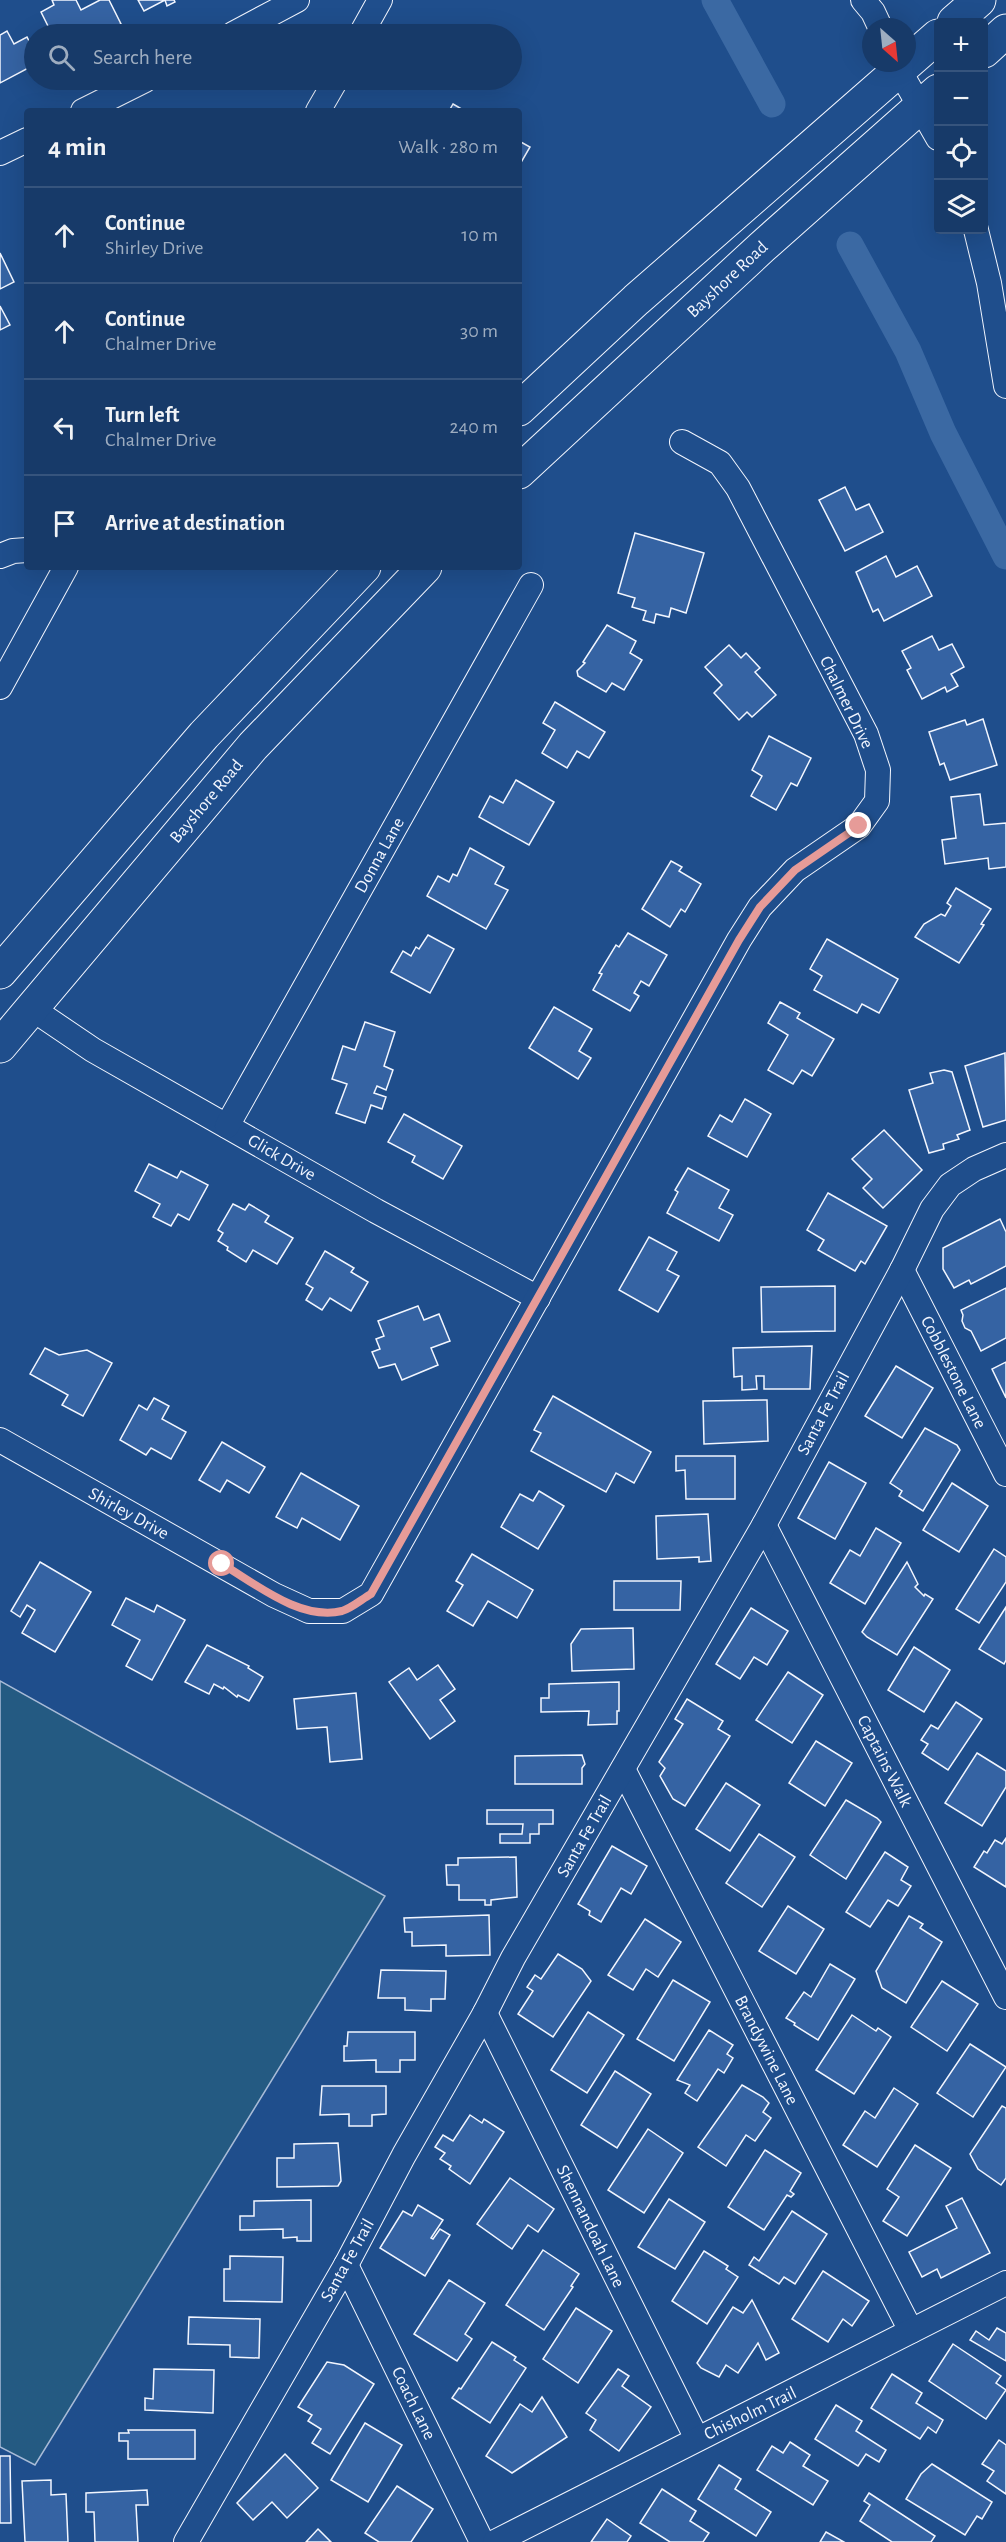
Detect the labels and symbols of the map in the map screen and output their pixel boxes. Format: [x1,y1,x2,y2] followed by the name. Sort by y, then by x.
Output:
[862,18,916,72] north arrow
[684,238,771,321] street label: Bayshore Road
[816,653,876,752] street label: Chalmer Drive
[167,756,247,847] street label: Bayshore Road
[845,812,871,838] route end
[352,815,408,896] street label: Donna Lane
[245,1131,318,1184] street label: Glick Drive
[917,1313,989,1432] street label: Cobblestone Lane
[794,1369,853,1458] street label: Santa Fe Trail
[85,1484,172,1543] street label: Shirley Drive
[208,1550,234,1576] route start
[853,1713,915,1811] street label: Captains Walk
[554,1792,616,1881] street label: Santa Fe Trail
[731,1993,801,2108] street label: Brandywine Lane
[553,2162,628,2291] street label: Shennandoah Lane
[318,2216,378,2305] street label: Santa Fe Trail
[388,2364,438,2443] street label: Coach Lane
[701,2384,799,2444] street label: Chisholm Trail

